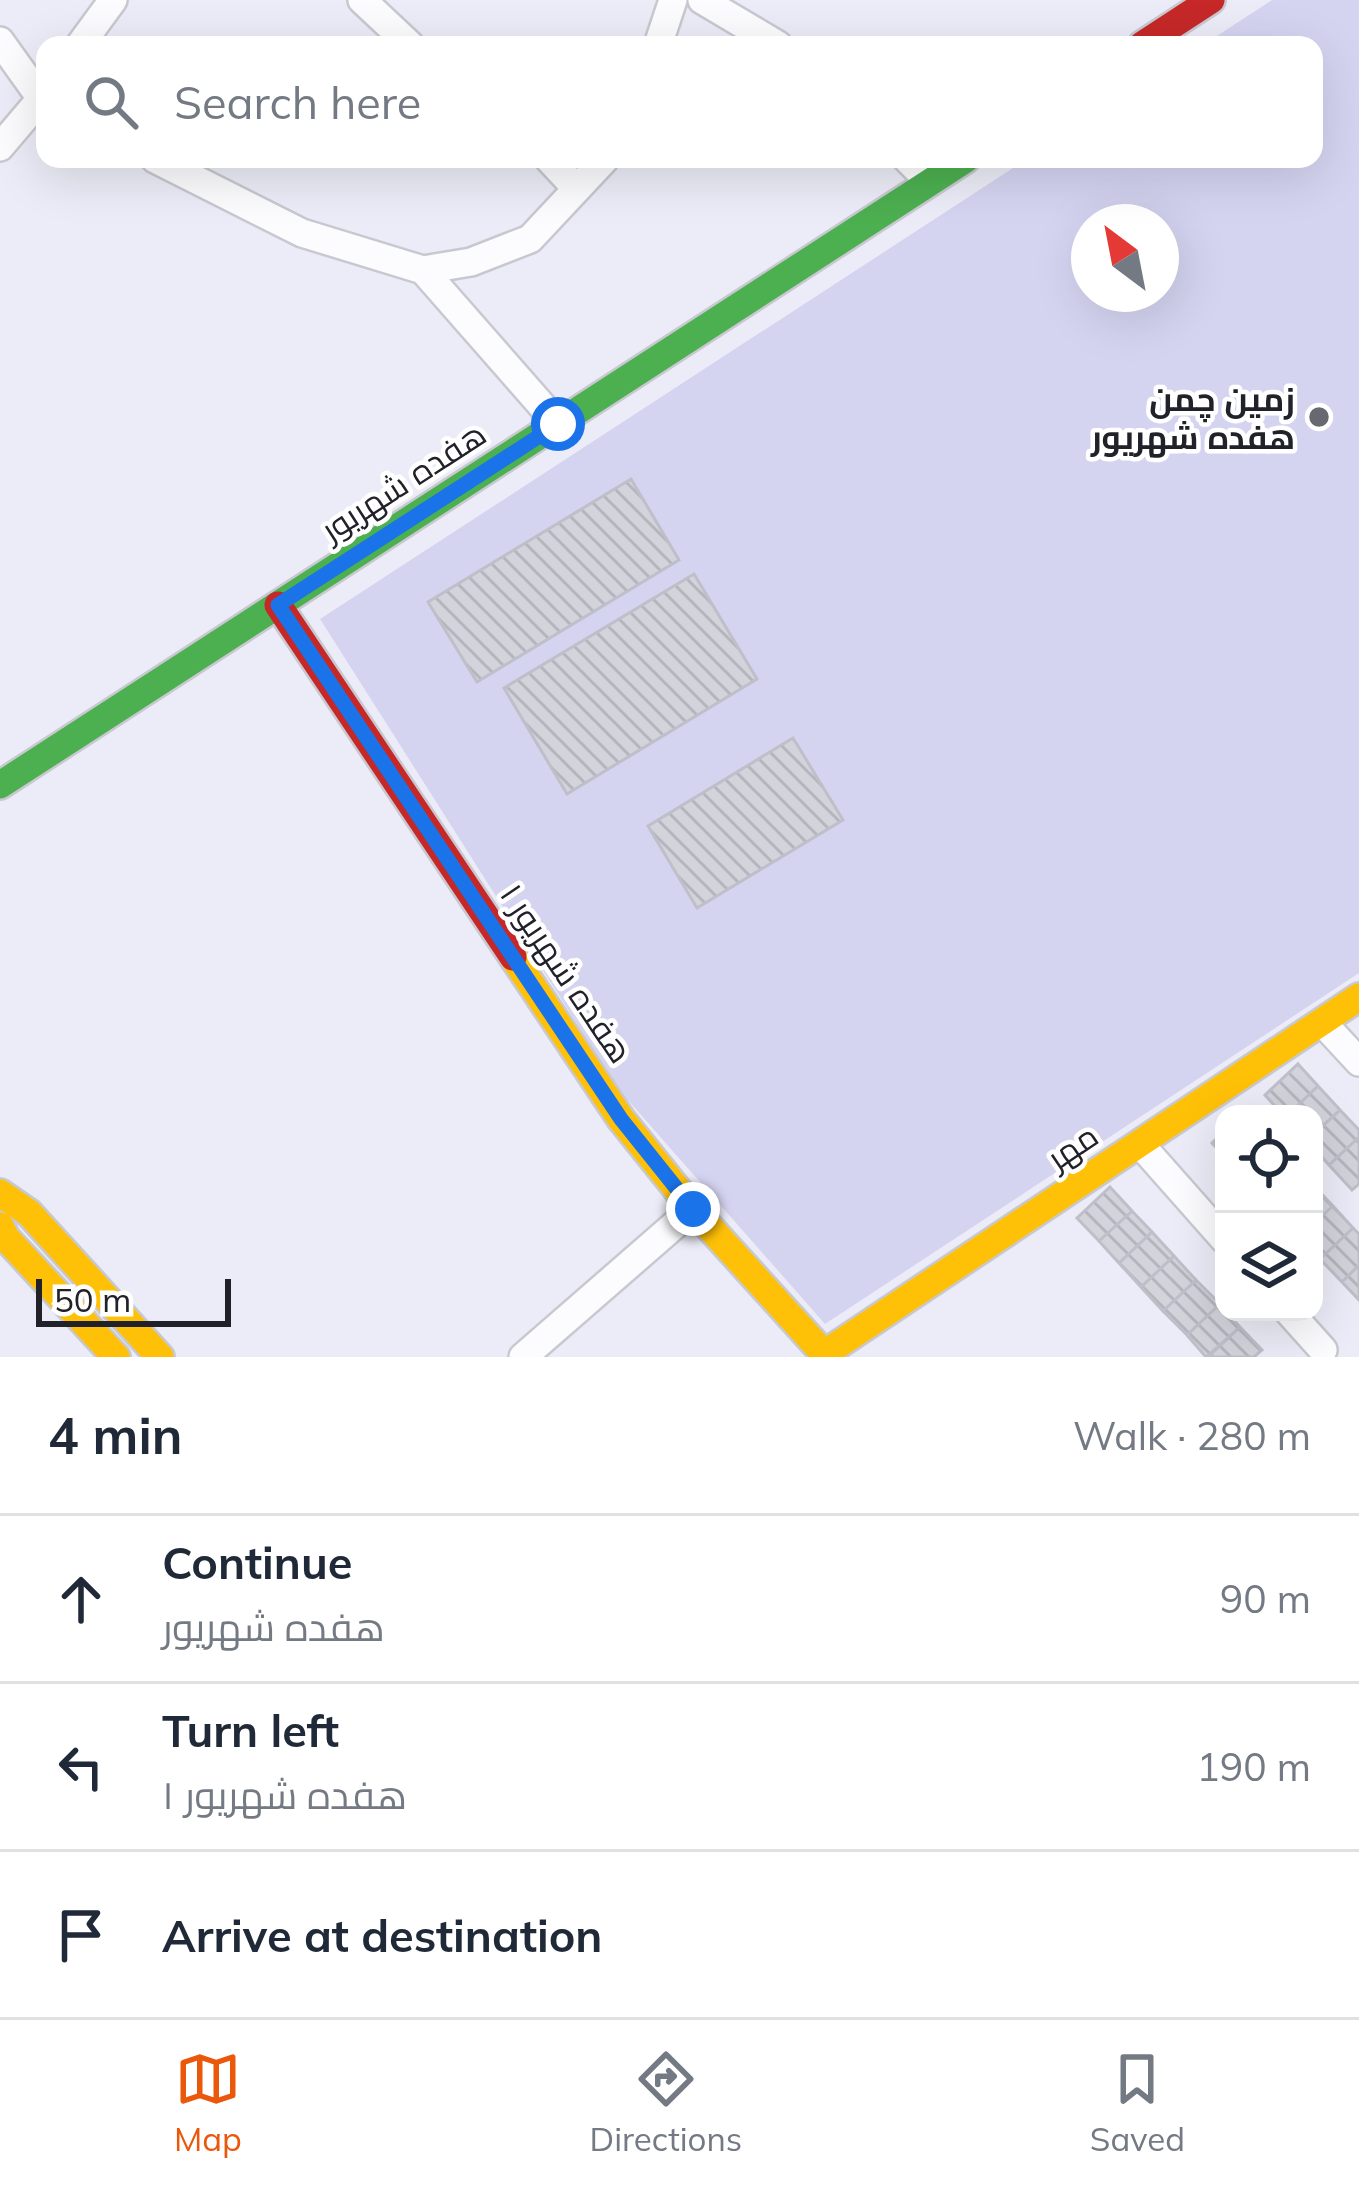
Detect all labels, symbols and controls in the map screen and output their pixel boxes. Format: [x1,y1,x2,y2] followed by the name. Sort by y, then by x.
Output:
[36,36,1323,168] search box
[78,69,144,135] icon: search
[174,74,421,130] text: Search here
[1071,204,1179,312] north arrow
[1090,378,1295,458] place label: زمین چمن هفده شهریور
[531,397,585,451] route start
[1306,404,1332,430] marker: زمین چمن هفده شهریور
[311,412,493,551] street label: هفده شهریور
[492,876,642,1070] street label: هفده شهریور ۱
[1215,1105,1323,1321] map controls
[1215,1105,1323,1213] button: locate
[1037,1114,1105,1179] street label: مهر
[666,1182,720,1236] route end
[1215,1213,1323,1321] button: layers
[36,1273,231,1326] scale bar
[54,1279,131,1320] text: 50 m
[48,1403,183,1467] text: 4 min
[1073,1411,1311,1460] text: Walk · 280 m
[162,1534,352,1590] text: Continue
[48,1566,114,1632] icon: ahead
[1220,1574,1311,1623] text: 90 m
[162,1602,385,1651] text: هفده شهریور
[162,1702,339,1758] text: Turn left
[48,1734,114,1800] icon: left
[1196,1742,1311,1791] text: 190 m
[162,1770,407,1819] text: هفده شهریور ۱
[48,1902,114,1968] icon: arrive
[162,1907,602,1963] text: Arrive at destination
[174,2046,242,2159] tab: Map
[590,2046,742,2159] tab: Directions
[1090,2046,1185,2159] tab: Saved

